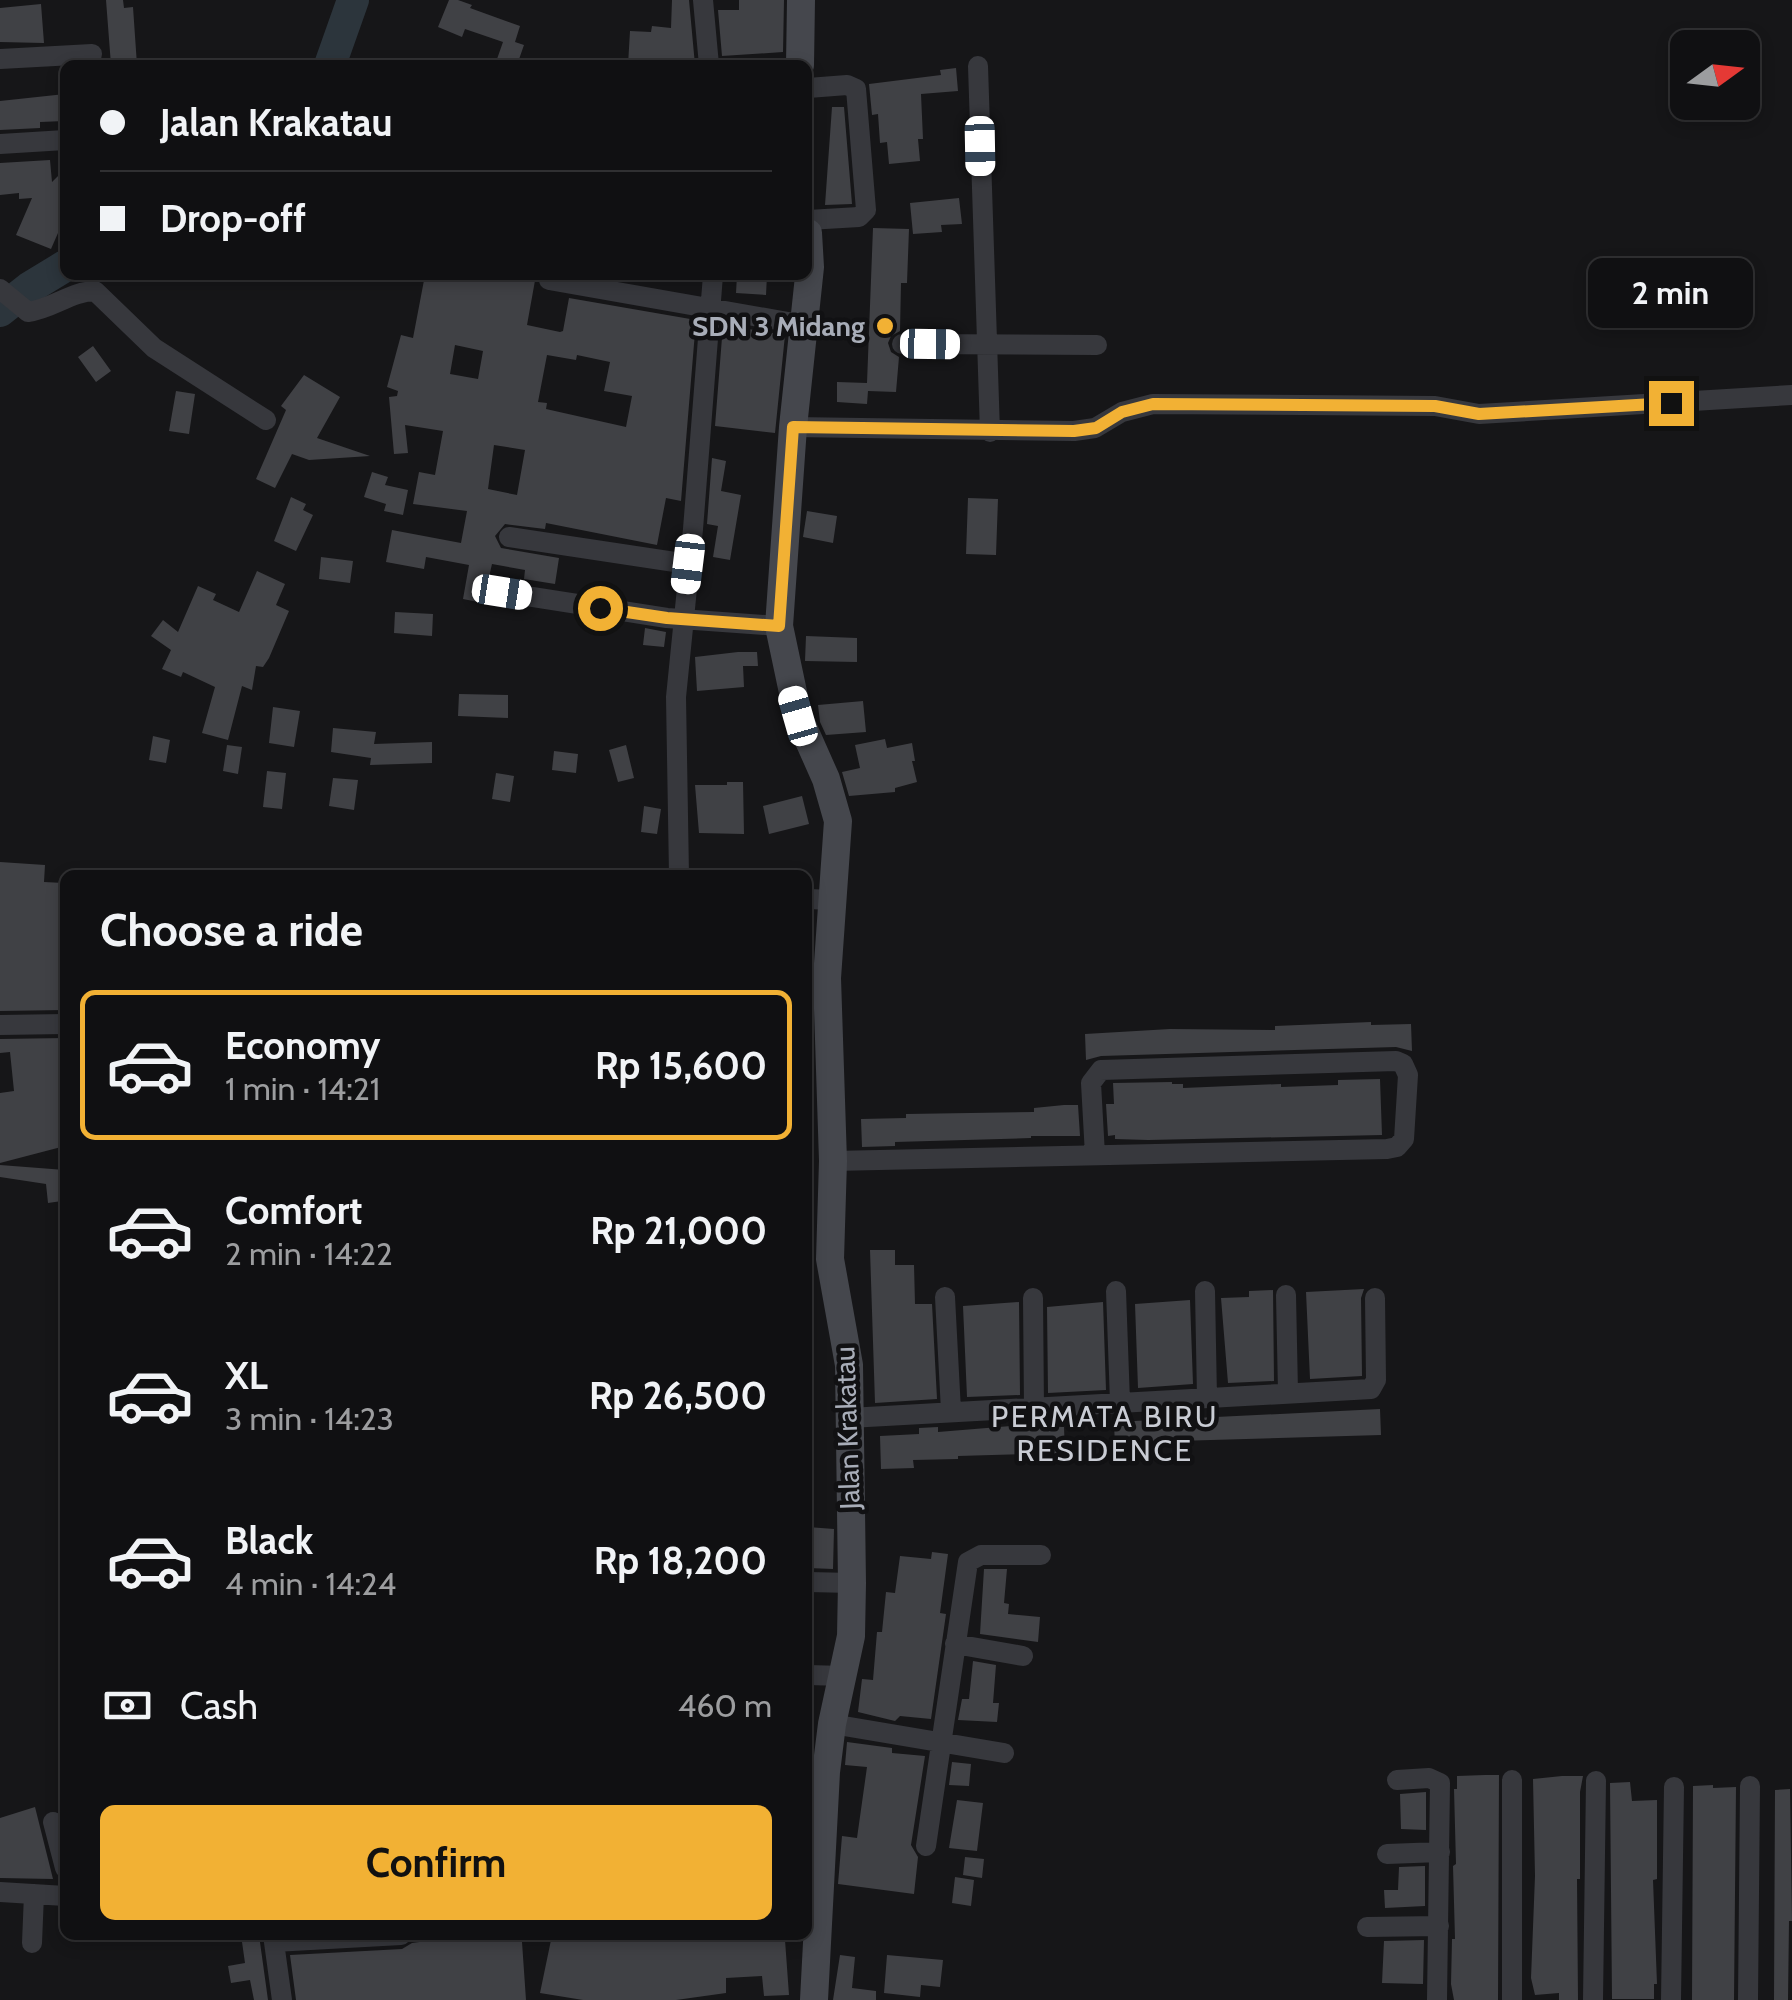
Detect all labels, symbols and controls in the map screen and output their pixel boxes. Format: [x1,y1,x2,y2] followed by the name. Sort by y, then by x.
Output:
[1670,30,1760,120] north arrow
[1670,30,1760,120] map controls
[160,99,392,146] text: Jalan Krakatau
[964,116,996,176] car
[160,195,306,242] text: Drop-off
[1588,258,1754,328] callout: 2 min
[1632,273,1709,312] text: 2 min
[692,309,865,343] place label: SDN 3 Midang
[874,315,896,337] marker: SDN 3 Midang
[900,328,960,360] car
[1649,381,1694,426] route end
[669,532,707,596] car
[470,572,534,612] car
[578,586,623,631] route start
[775,683,821,749] car
[100,903,363,957] text: Choose a ride
[105,1020,195,1110] icon: car
[225,1022,380,1069] text: Economy
[595,1042,767,1089] text: Rp 15,600
[225,1069,380,1108] text: 1 min · 14:21
[105,1185,195,1275] icon: car
[225,1187,362,1234] text: Comfort
[590,1207,767,1254] text: Rp 21,000
[225,1234,393,1273] text: 2 min · 14:22
[827,1346,867,1511] street label: Jalan Krakatau
[105,1350,195,1440] icon: car
[225,1352,268,1399] text: XL
[589,1372,767,1419] text: Rp 26,500
[991,1398,1219,1469] district label: PERMATA BIRU RESIDENCE
[225,1399,394,1438] text: 3 min · 14:23
[105,1515,195,1605] icon: car
[225,1517,313,1564] text: Black
[594,1537,767,1584] text: Rp 18,200
[225,1564,396,1603] text: 4 min · 14:24
[100,1678,155,1733] icon: cash
[180,1682,258,1729] text: Cash
[678,1686,772,1725] text: 460 m
[100,1805,772,1920] button: Confirm

